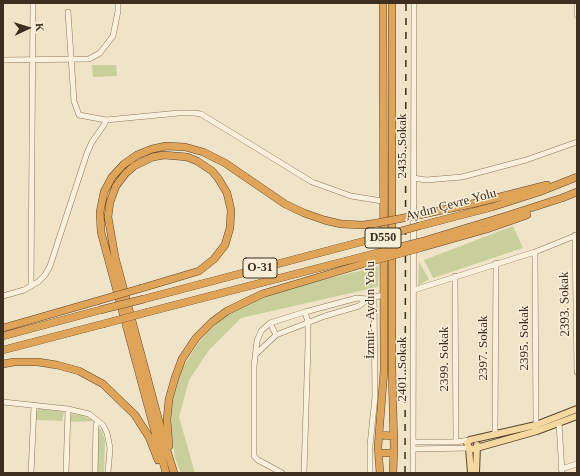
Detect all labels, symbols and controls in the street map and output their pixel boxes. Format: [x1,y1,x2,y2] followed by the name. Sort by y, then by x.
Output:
[8,8,48,48] north arrow
[34,22,46,32] text: K
[395,114,411,178] street label: 2435. Sokak
[404,185,498,225] street label: Aydın Çevre Yolu
[365,228,401,248] road number: D550
[243,258,277,278] road number: O-31
[363,261,379,359] street label: İzmir - Aydın Yolu
[557,271,573,337] street label: 2393. Sokak
[517,306,533,370] street label: 2395. Sokak
[476,316,492,380] street label: 2397. Sokak
[437,326,453,392] street label: 2399. Sokak
[395,336,411,402] street label: 2401. Sokak

